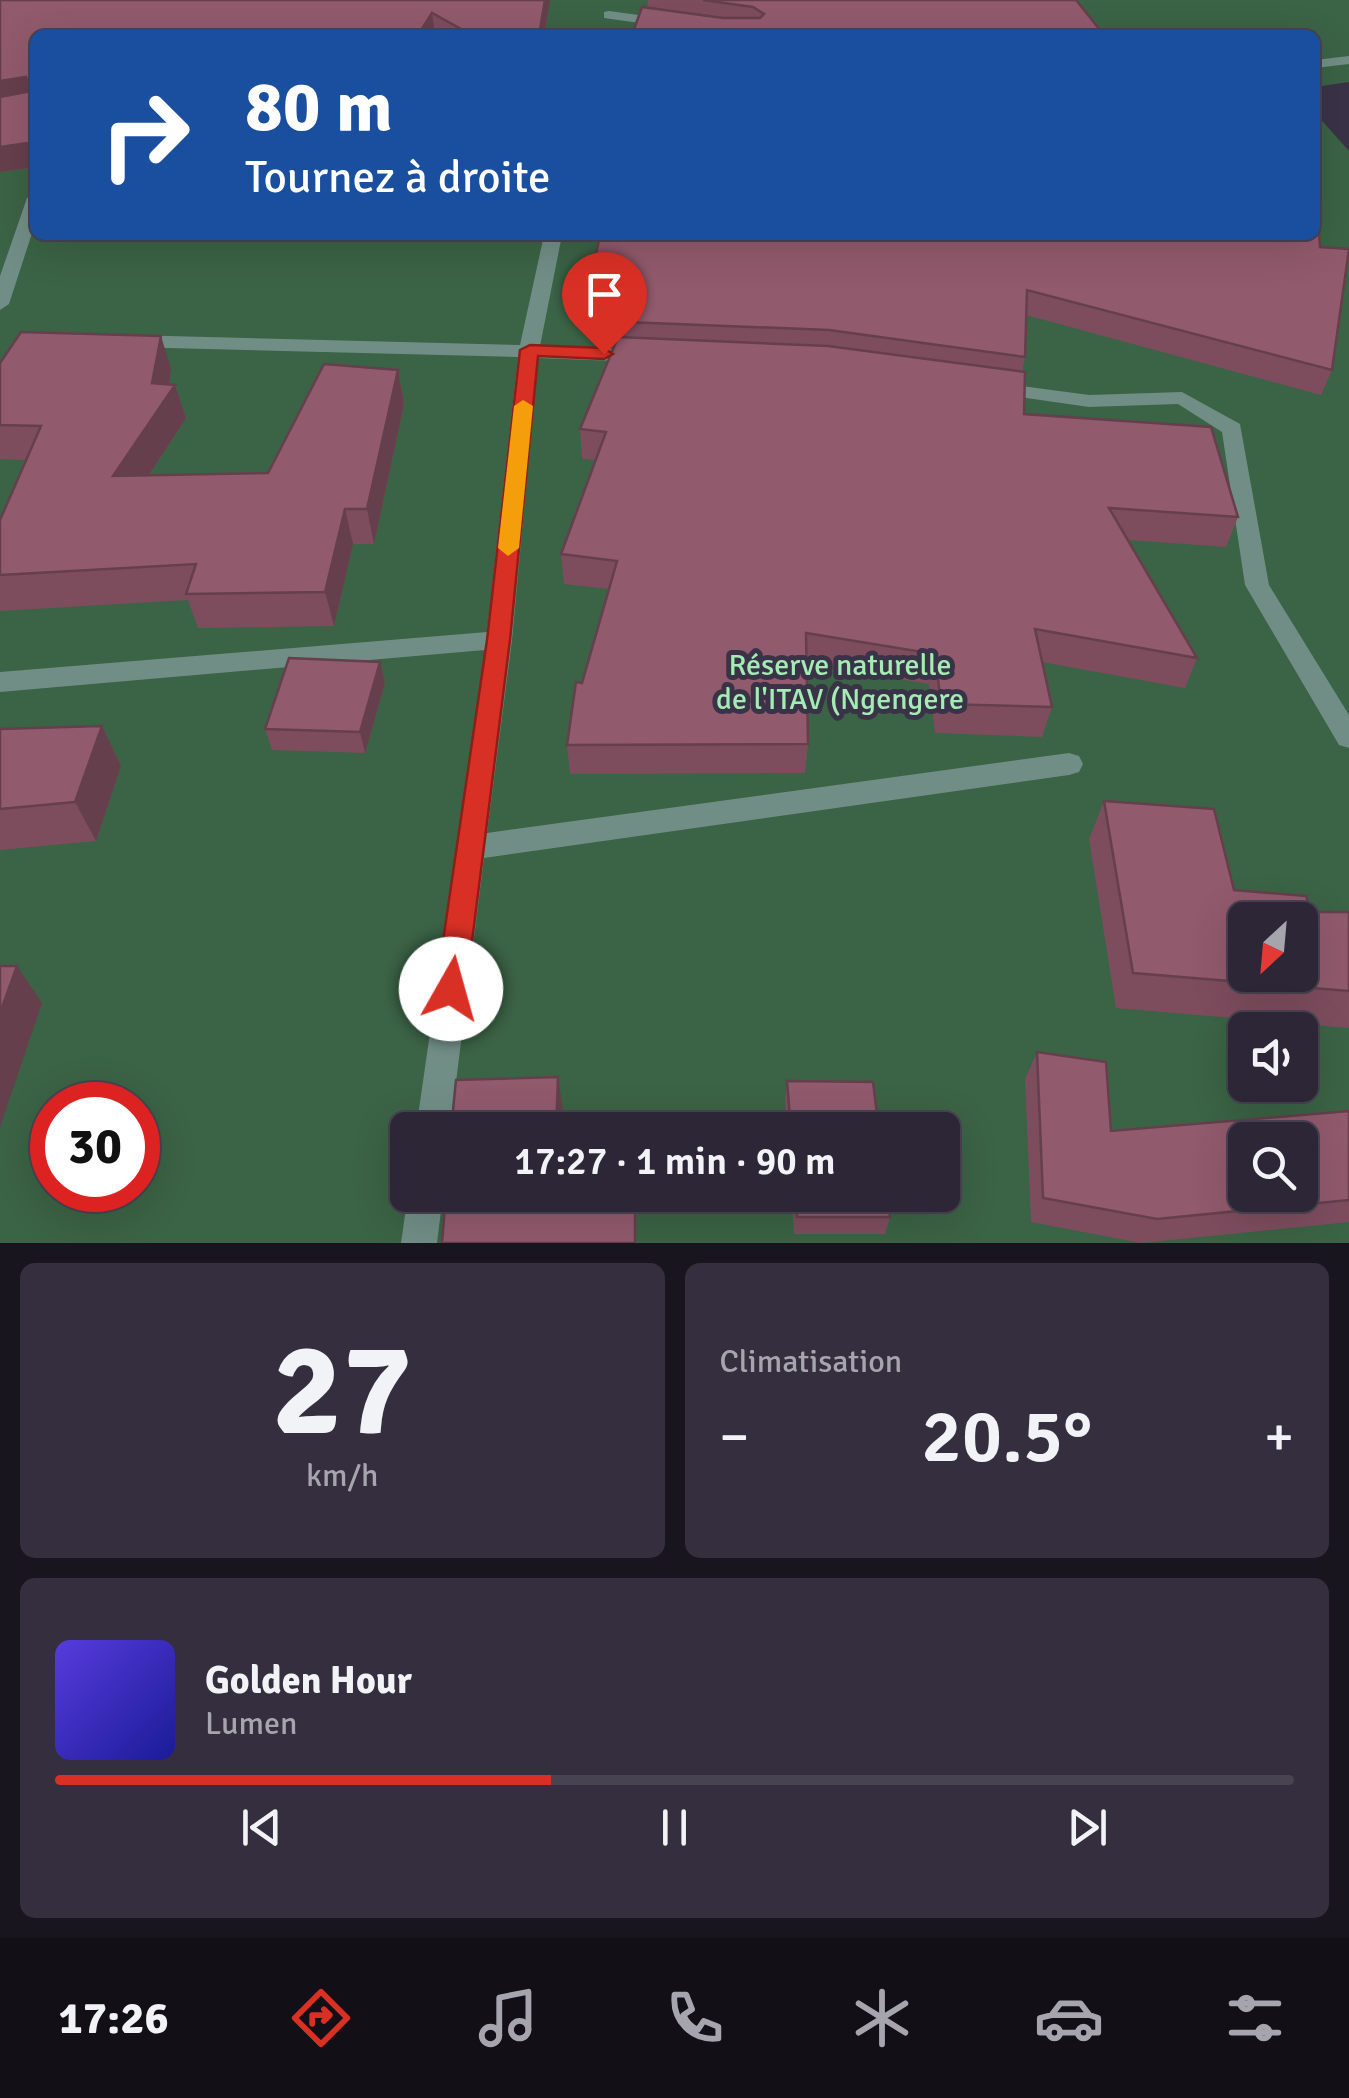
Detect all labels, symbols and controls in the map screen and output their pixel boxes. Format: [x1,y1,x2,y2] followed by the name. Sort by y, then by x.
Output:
[245,64,393,150] text: 80 m
[80,70,210,200] icon: right
[245,150,551,205] text: Tournez à droite
[562,252,647,355] pin
[577,267,632,322] icon: arrive
[716,647,964,718] park label: Réserve naturelle de l'ITAV (Ngengere
[1228,902,1318,992] north arrow
[1228,902,1318,1212] map controls
[399,937,503,1041] position arrow
[1228,1012,1318,1102] button: sound
[30,1082,160,1212] speed limit sign: 30
[1228,1122,1318,1212] button: search
[514,1138,836,1185] text: 17:27 · 1 min · 90 m
[272,1311,412,1471] text: 27
[720,1342,902,1381] text: Climatisation
[921,1390,1092,1483] text: 20.5°
[720,1403,749,1471] text: −
[1264,1403,1294,1471] text: +
[306,1456,378,1495] text: km/h
[205,1657,412,1704] text: Golden Hour
[205,1704,297,1743] text: Lumen
[234,1800,289,1855] icon: previous
[647,1800,702,1855] icon: pause
[1060,1800,1115,1855] icon: next
[286,1983,356,2053] icon: directions
[473,1983,543,2053] icon: music
[660,1983,730,2053] icon: phone
[847,1983,917,2053] icon: climate
[1034,1983,1104,2053] icon: car
[1220,1983,1290,2053] icon: filters
[58,1991,169,2046] text: 17:26

